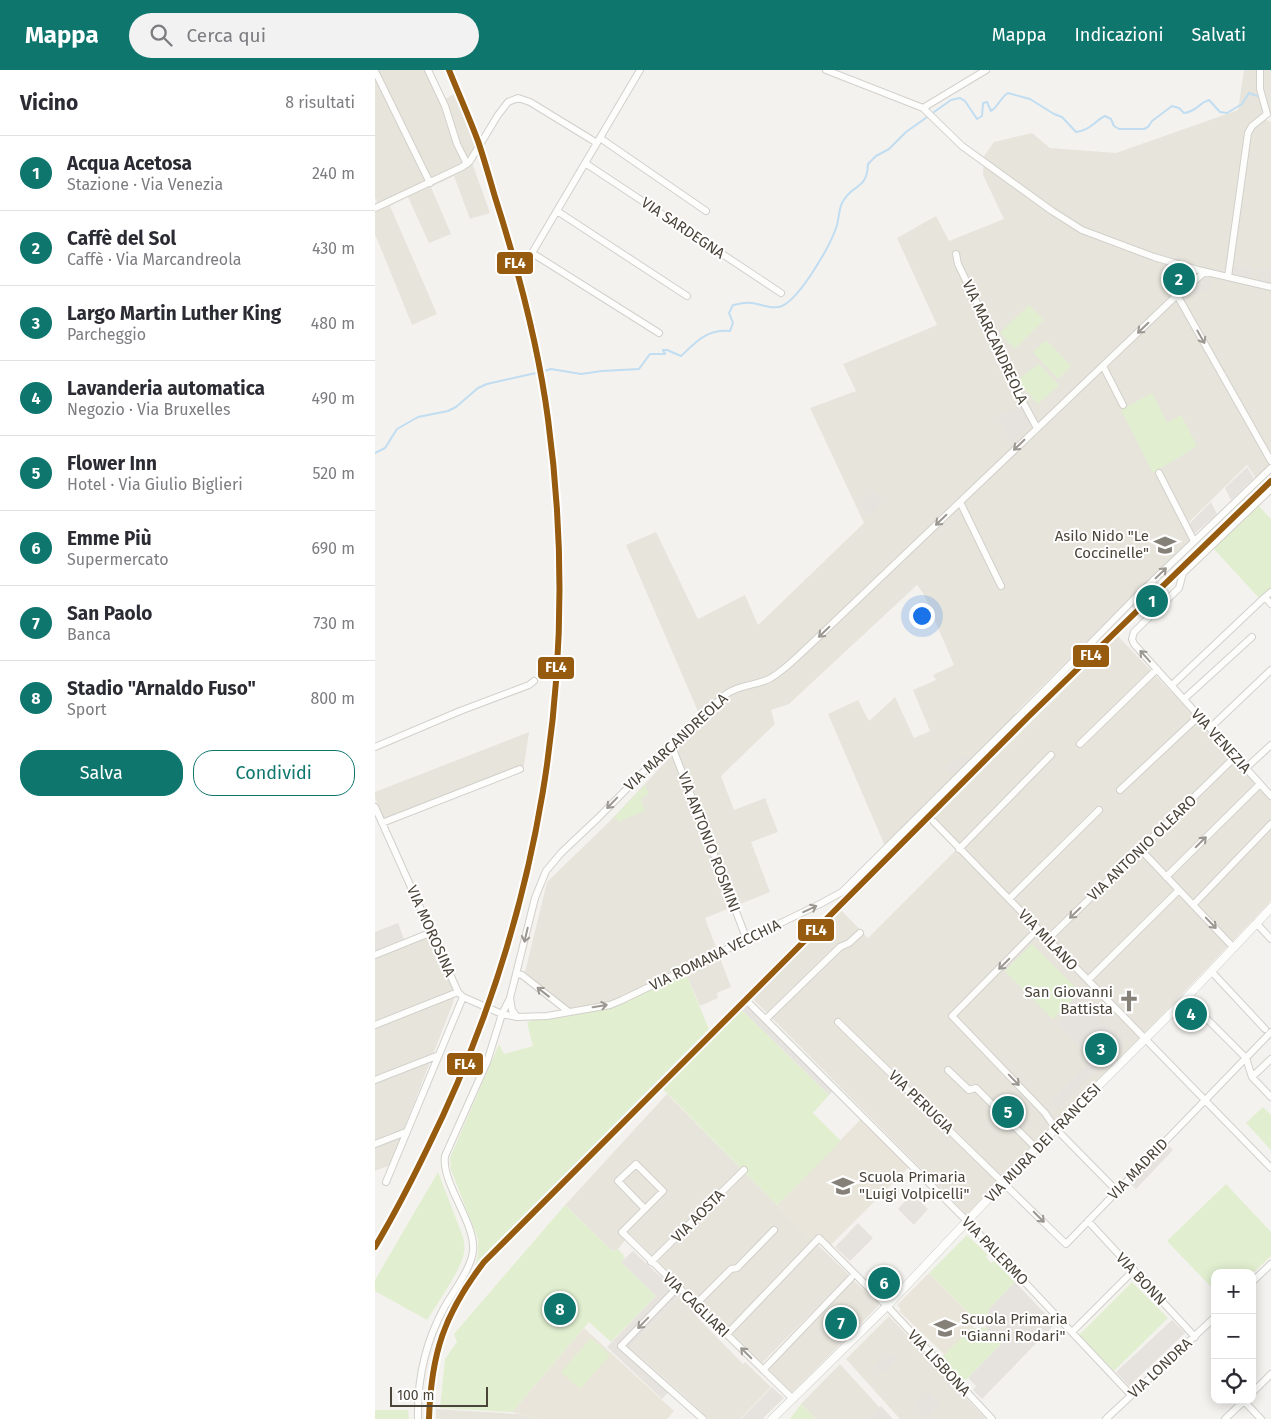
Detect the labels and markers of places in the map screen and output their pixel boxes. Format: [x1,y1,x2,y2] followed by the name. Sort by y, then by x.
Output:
[1163,260,1195,298] pin: 2
[1055,527,1149,562] place label: Asilo Nido "Le Coccinelle"
[1152,532,1178,558] school or university icon: Asilo Nido "Le Coccinelle"
[1136,582,1168,620] pin: 1
[1024,983,1113,1018] place label: San Giovanni Battista
[1116,988,1142,1014] church icon: San Giovanni Battista
[1175,995,1207,1033] pin: 4
[1085,1030,1117,1068] pin: 3
[992,1093,1024,1131] pin: 5
[859,1168,970,1203] place label: Scuola Primaria "Luigi Volpicelli"
[830,1173,856,1199] school or university icon: Scuola Primaria "Luigi Volpicelli"
[868,1264,900,1302] pin: 6
[544,1290,576,1328] pin: 8
[825,1304,857,1342] pin: 7
[961,1310,1068,1345] place label: Scuola Primaria "Gianni Rodari"
[932,1315,958,1341] school or university icon: Scuola Primaria "Gianni Rodari"

